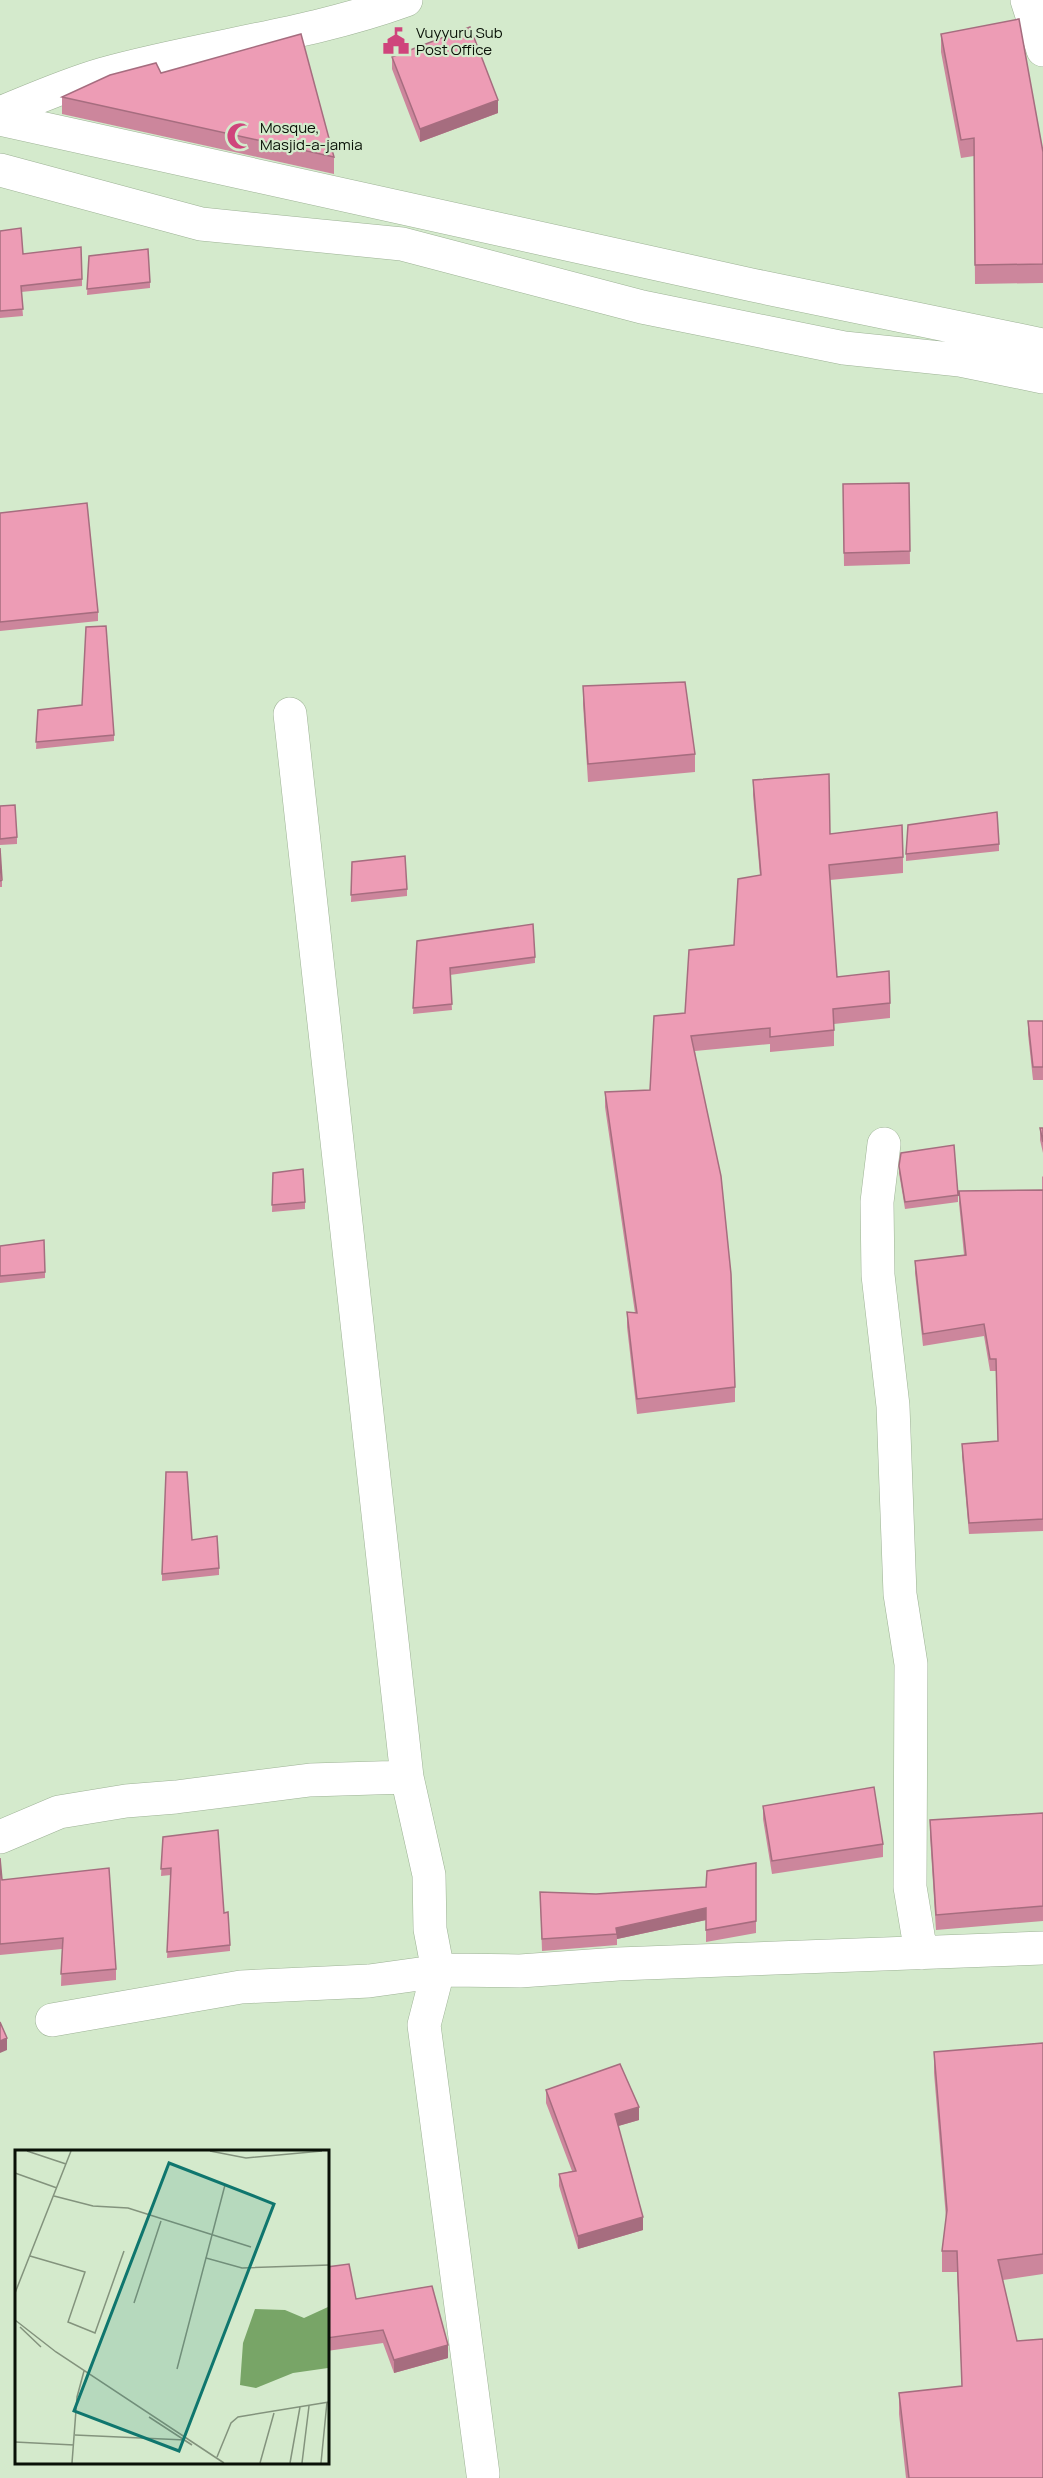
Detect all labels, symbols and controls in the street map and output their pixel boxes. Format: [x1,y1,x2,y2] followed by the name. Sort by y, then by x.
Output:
[416,22,503,60] place label: Vuyyuru Sub Post Office
[381,26,411,56] public building icon: Vuyyuru Sub Post Office
[260,117,363,155] place label: Mosque, Masjid-a-jamia
[225,121,255,151] mosque icon: Mosque, Masjid-a-jamia
[15,2150,328,2463] inset map

